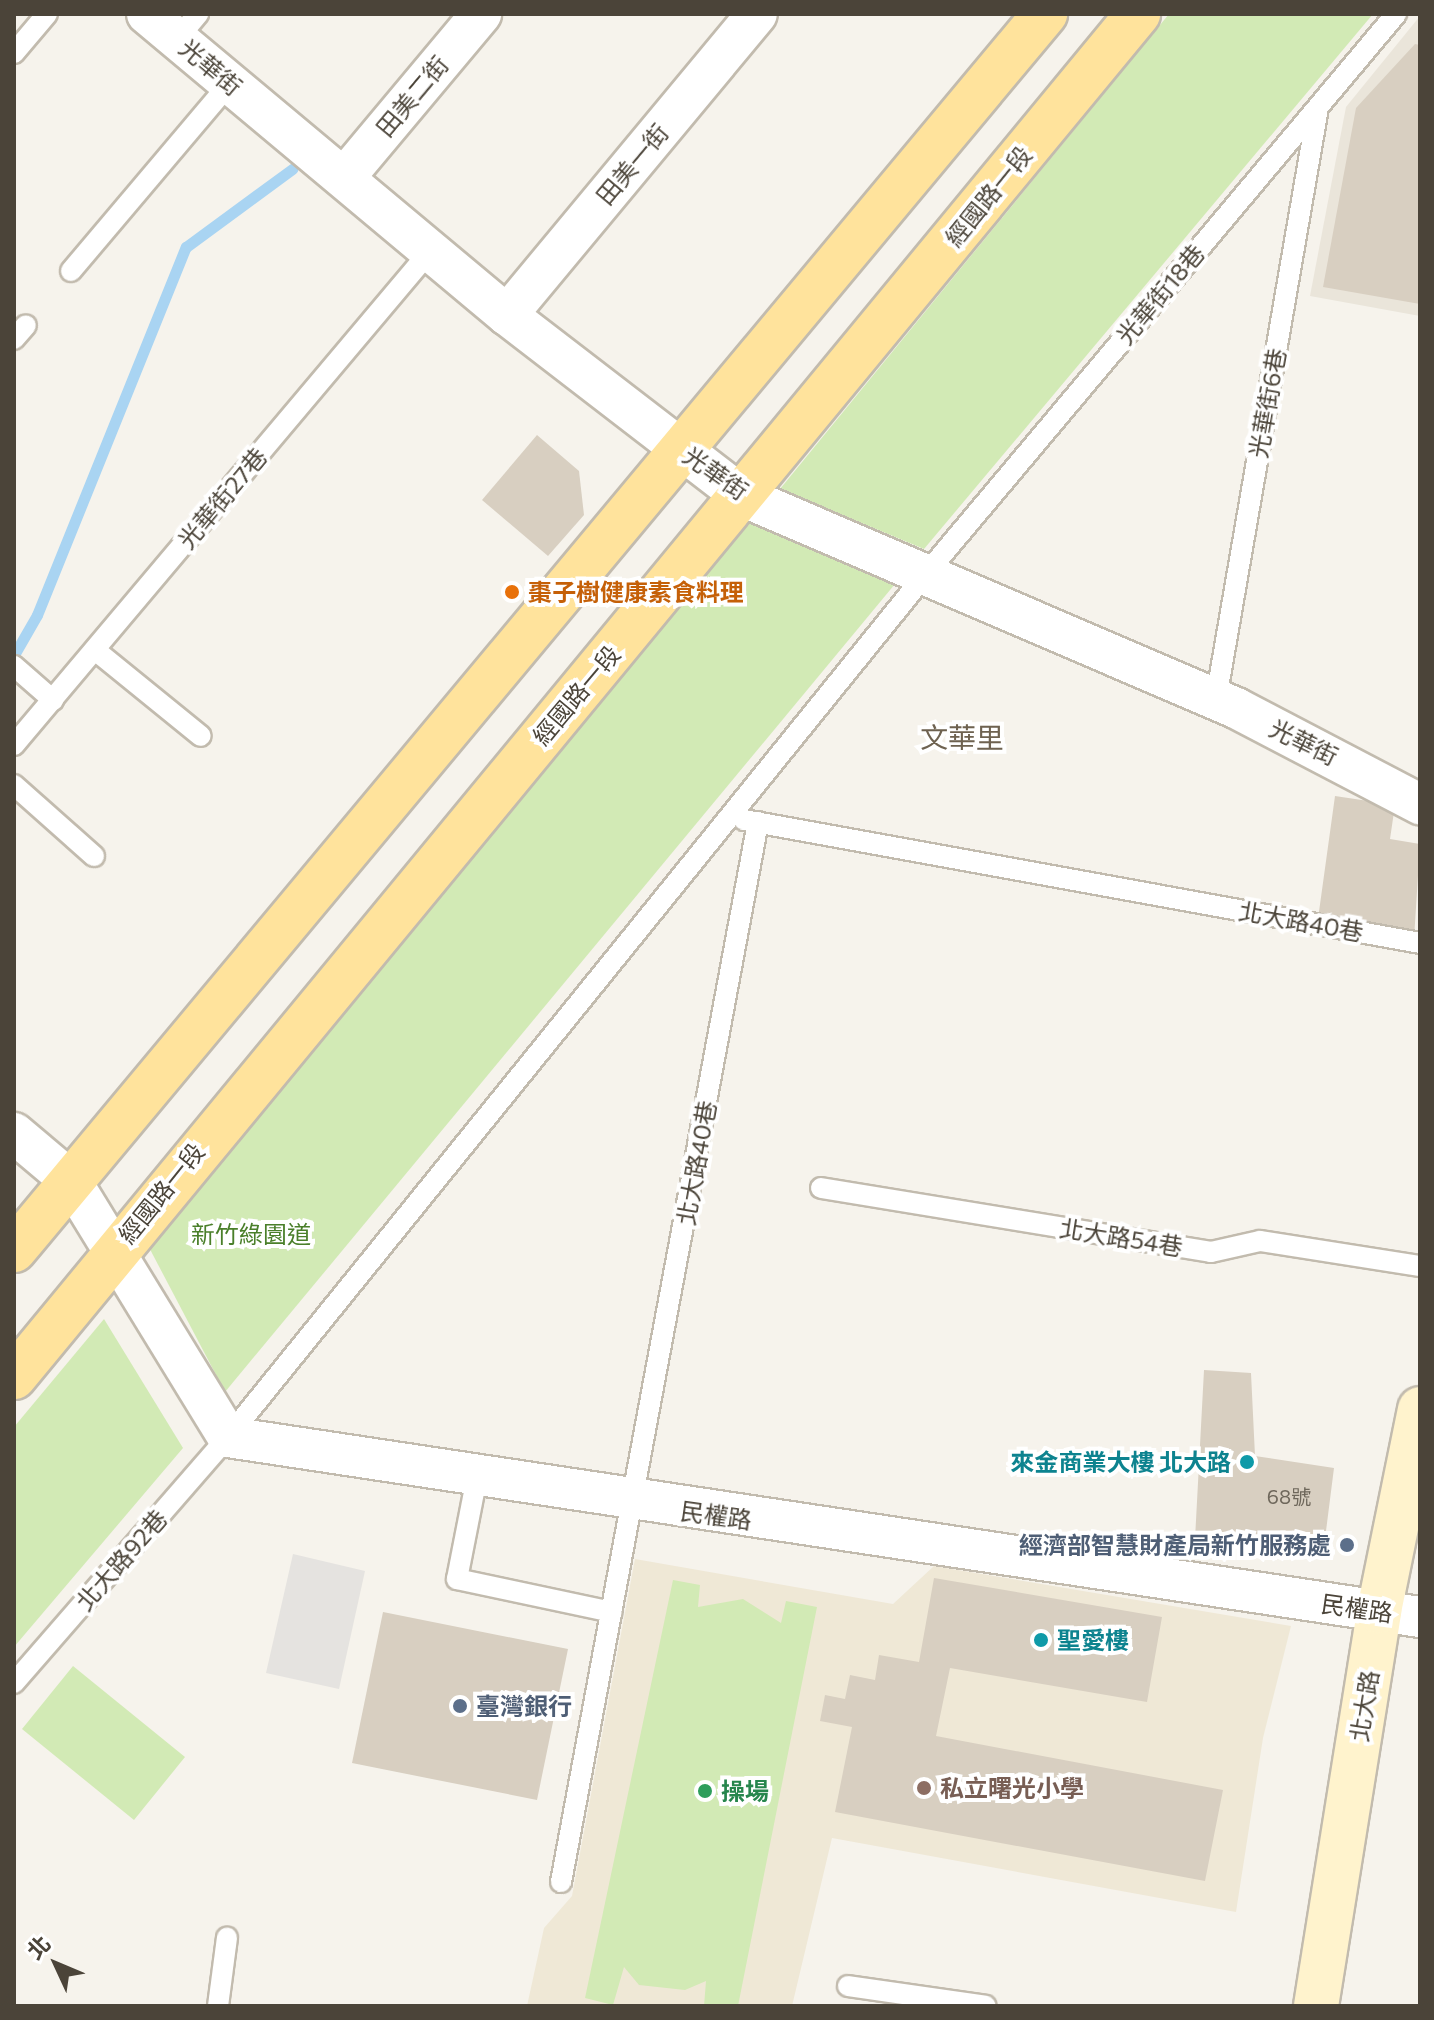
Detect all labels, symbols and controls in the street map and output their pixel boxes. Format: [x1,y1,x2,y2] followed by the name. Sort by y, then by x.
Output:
[174,33,248,101] street label: 光華街
[370,50,454,142] street label: 田美二街
[590,118,674,210] street label: 田美一街
[939,140,1037,252] street label: 經國路一段
[1110,238,1210,350] street label: 光華街18巷
[1243,346,1291,460] street label: 光華街6巷
[678,441,754,505] street label: 光華街
[172,442,272,554] street label: 光華街27巷
[528,578,744,606] place label: 棗子樹健康素食料理
[503,583,521,601] marker: 棗子樹健康素食料理
[526,640,626,750] street label: 經國路一段
[1265,713,1343,771] street label: 光華街
[920,720,1004,754] district label: 文華里
[1236,896,1366,946] street label: 北大路40巷
[671,1098,721,1228] street label: 北大路40巷
[112,1137,210,1249] street label: 經國路一段
[1057,1213,1185,1261] street label: 北大路54巷
[191,1220,311,1248] park label: 新竹綠園道
[1010,1448,1231,1476] place label: 來金商業大樓 北大路
[1238,1453,1256,1471] marker: 來金商業大樓 北大路
[1267,1484,1311,1508] house number: 68號
[678,1496,754,1534] street label: 民權路
[70,1504,172,1616] street label: 北大路92巷
[1019,1531,1331,1559] place label: 經濟部智慧財產局新竹服務處
[1338,1536,1356,1554] marker: 經濟部智慧財產局新竹服務處
[1319,1589,1395,1627] street label: 民權路
[1057,1626,1129,1654] place label: 聖愛樓
[1032,1631,1050,1649] marker: 聖愛樓
[1344,1668,1384,1744] street label: 北大路
[476,1692,572,1720] place label: 臺灣銀行
[451,1697,469,1715] marker: 臺灣銀行
[940,1774,1084,1802] place label: 私立曙光小學
[721,1777,769,1805] place label: 操場
[915,1779,933,1797] marker: 私立曙光小學
[696,1782,714,1800] marker: 操場
[16,1924,96,2004] north arrow
[21,1930,56,1964] text: 北

